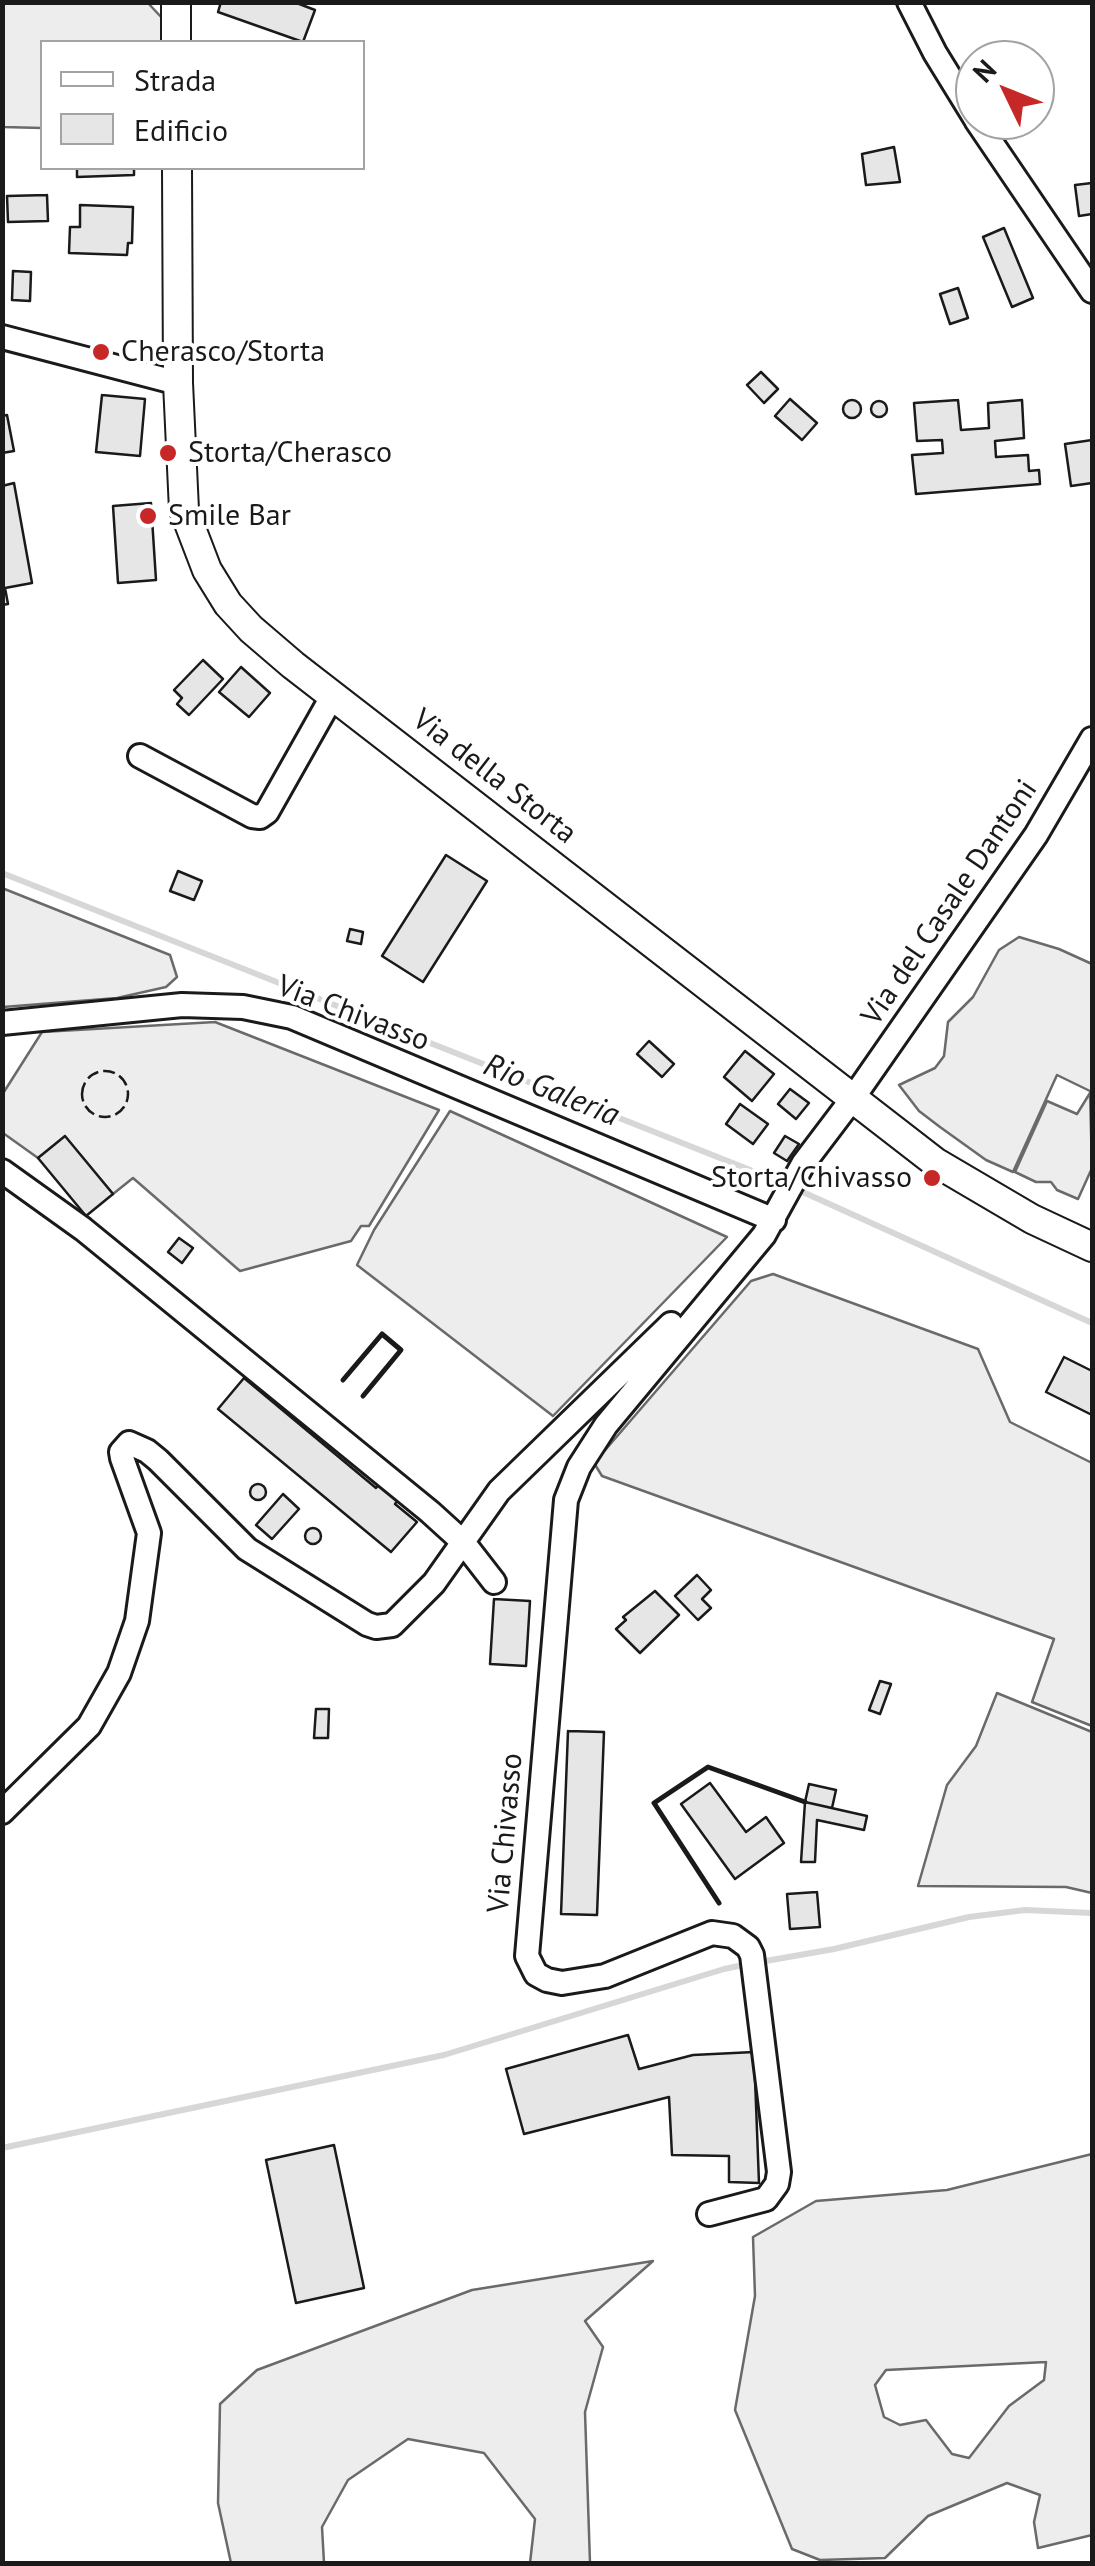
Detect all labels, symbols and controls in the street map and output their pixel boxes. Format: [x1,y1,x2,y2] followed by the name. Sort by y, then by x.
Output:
[40,40,365,170] legend
[955,40,1055,140] north arrow
[964,51,1004,90] text: N
[134,60,216,99] text: Strada
[134,110,228,149] text: Edificio
[121,334,325,370] place label: Cherasco/Storta
[90,341,112,363] marker: Cherasco/Storta
[188,435,392,471] place label: Storta/Cherasco
[157,442,179,464] marker: Storta/Cherasco
[168,498,291,534] place label: Smile Bar
[137,505,159,527] marker: Smile Bar
[405,702,583,852] street label: Via della Storta
[854,773,1046,1033] street label: Via del Casale Dantoni
[272,968,434,1060] street label: Via Chivasso
[478,1047,624,1135] water label: Rio Galeria
[711,1160,912,1196] place label: Storta/Chivasso
[921,1167,943,1189] marker: Storta/Chivasso
[481,1752,531,1914] street label: Via Chivasso

